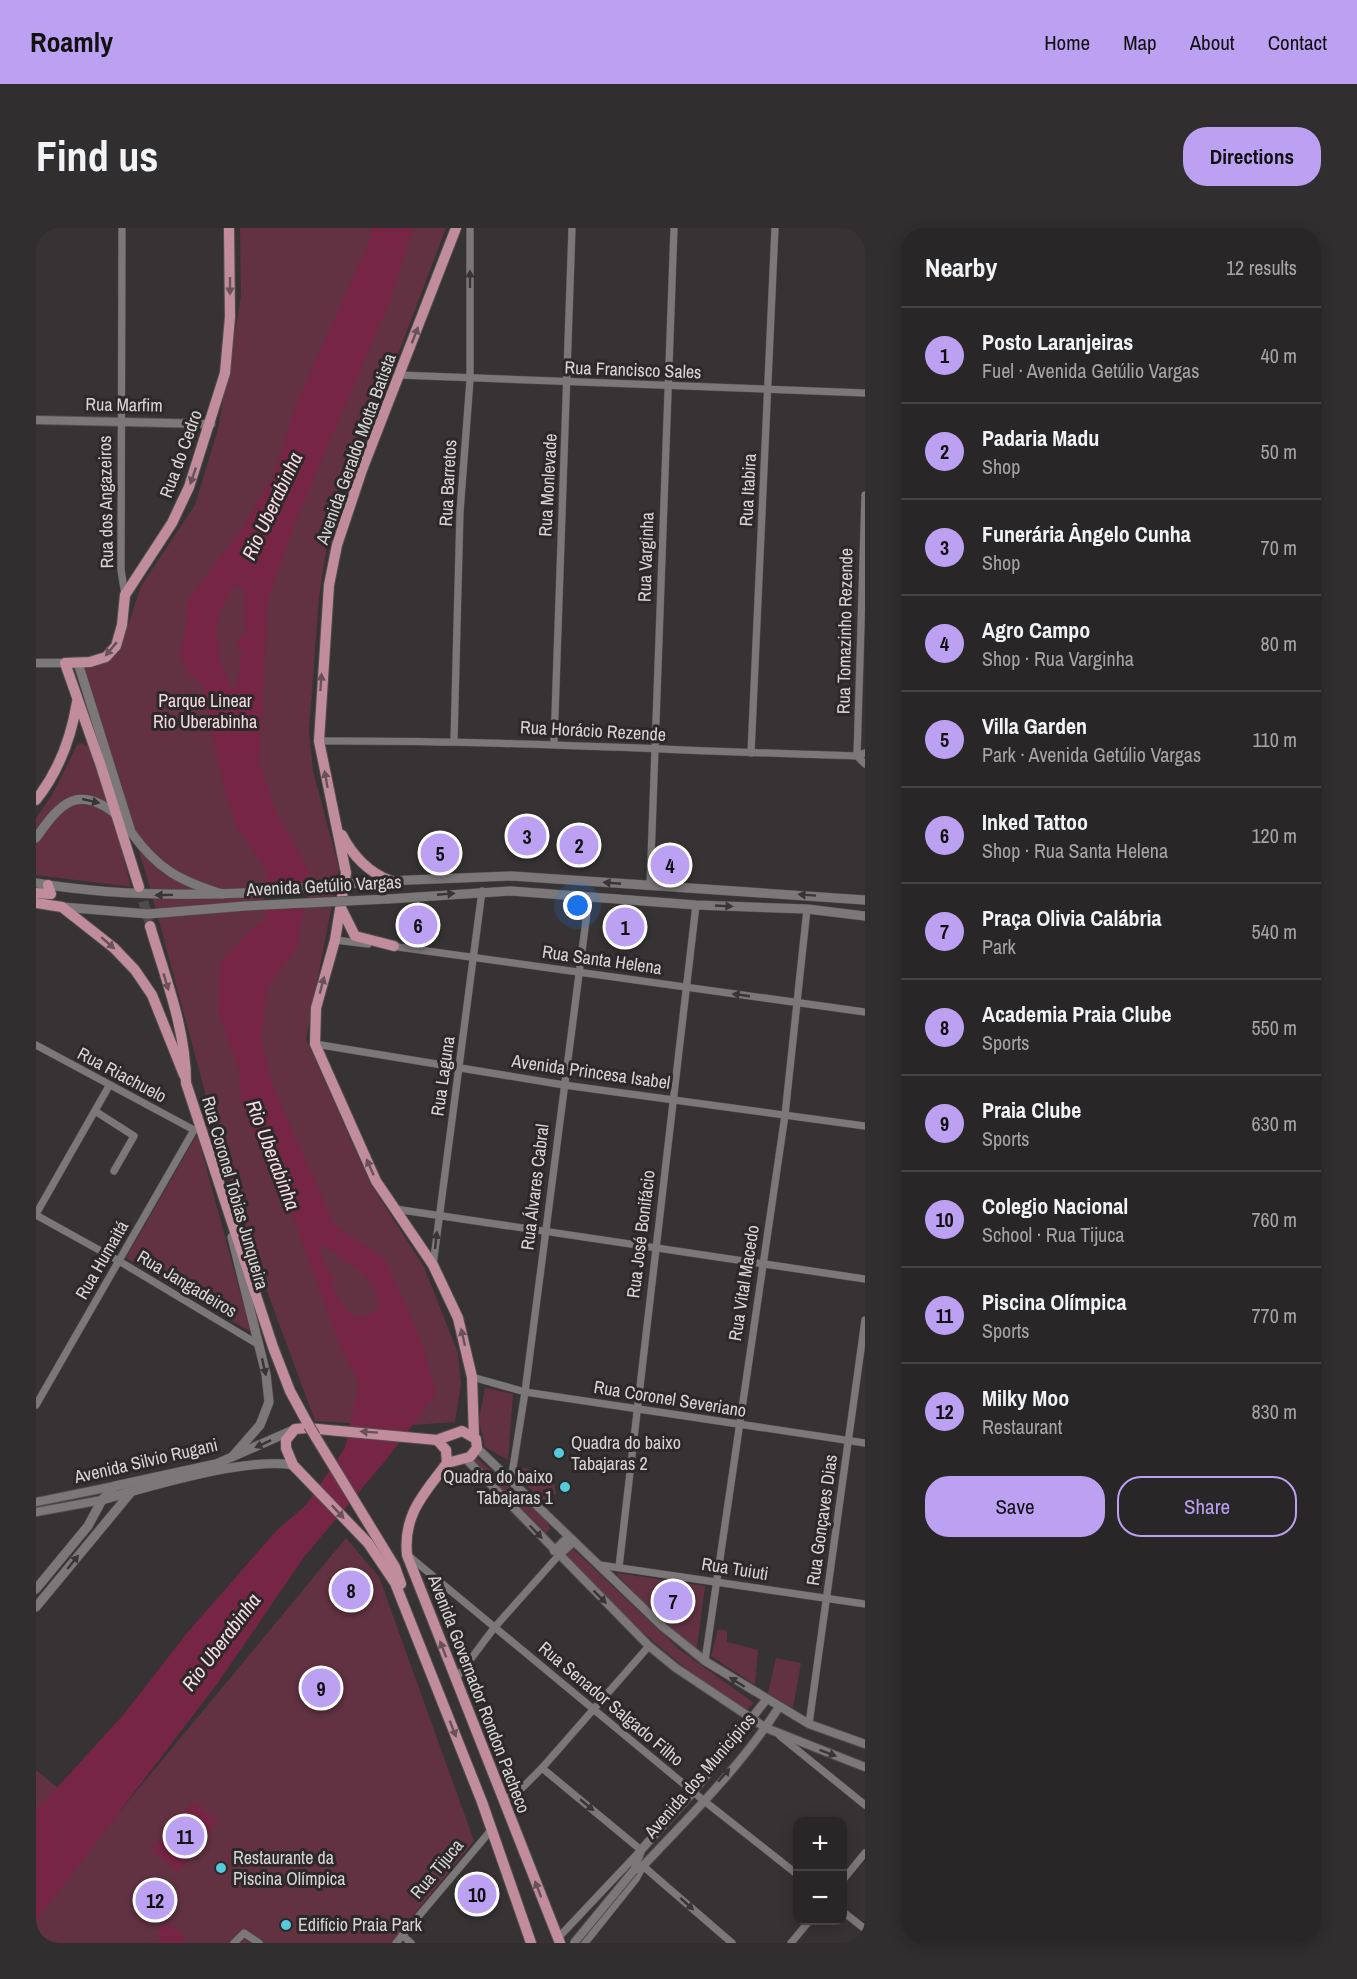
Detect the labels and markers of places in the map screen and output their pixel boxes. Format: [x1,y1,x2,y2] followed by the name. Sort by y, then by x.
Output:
[508,814,546,858] pin: 3
[560,822,598,868] pin: 2
[420,830,460,876] pin: 5
[650,842,690,888] pin: 4
[398,902,437,948] pin: 6
[606,904,644,950] pin: 1
[571,1430,681,1476] place label: Quadra do baixo Tabajaras 2
[552,1446,566,1460] marker: Quadra do baixo Tabajaras 2
[443,1464,554,1510] place label: Quadra do baixo Tabajaras 1
[558,1480,572,1494] marker: Quadra do baixo Tabajaras 1
[332,1568,370,1612] pin: 8
[654,1578,692,1624] pin: 7
[302,1666,340,1710] pin: 9
[166,1814,204,1858] pin: 11
[233,1845,345,1891] place label: Restaurante da Piscina Olímpica
[214,1861,228,1875] marker: Restaurante da Piscina Olímpica
[458,1872,496,1916] pin: 10
[136,1878,174,1922] pin: 12
[298,1912,423,1937] place label: Edifício Praia Park
[279,1918,293,1932] marker: Edifício Praia Park

